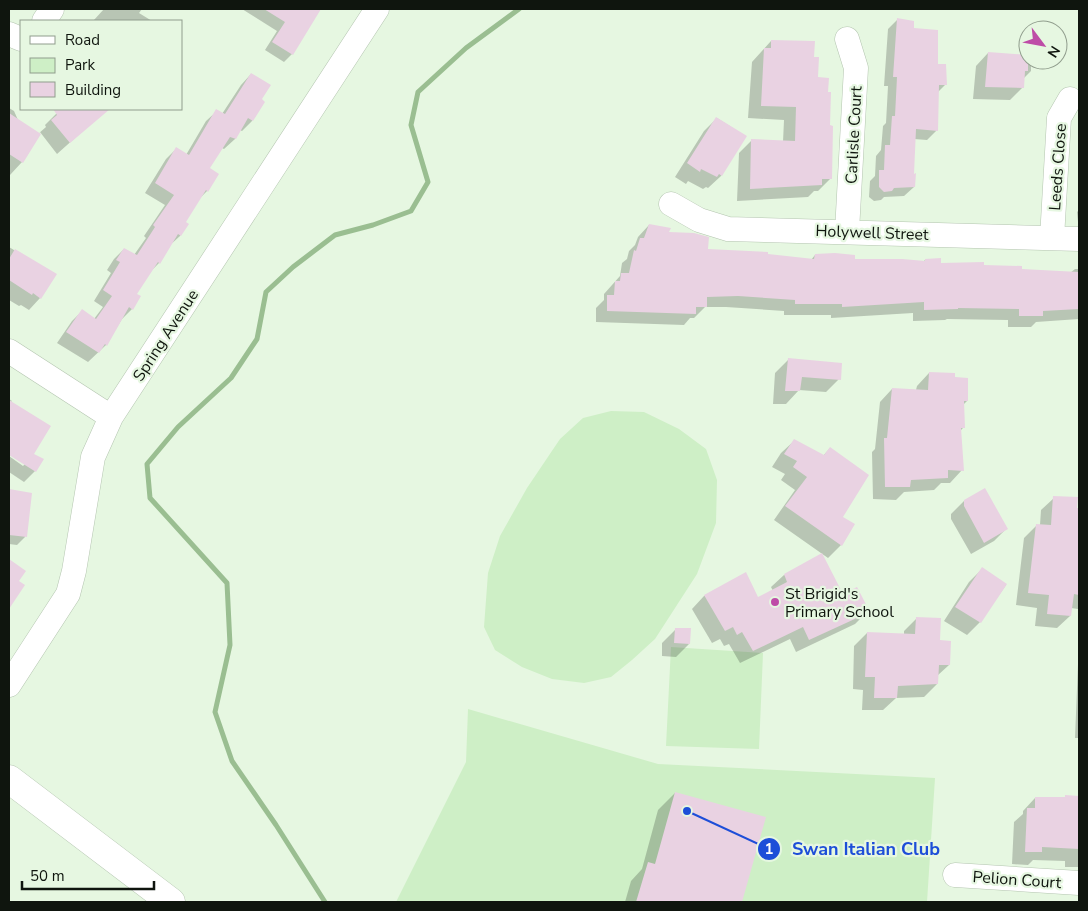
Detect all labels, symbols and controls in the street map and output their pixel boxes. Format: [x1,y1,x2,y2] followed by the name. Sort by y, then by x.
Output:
[20,20,182,110] legend
[1018,20,1068,70] north arrow
[65,30,100,50] text: Road
[1043,42,1064,61] text: N
[65,55,95,75] text: Park
[65,80,121,100] text: Building
[840,85,868,185] street label: Carlisle Court
[1044,123,1072,211] street label: Leeds Close
[815,220,929,246] street label: Holywell Street
[128,285,204,386] street label: Spring Avenue
[785,583,894,623] place label: St Brigid's Primary School
[769,596,781,608] marker: St Brigid's Primary School
[757,832,950,865] callout: Swan Italian Club
[792,837,940,861] text: Swan Italian Club
[764,839,774,859] text: 1
[22,858,155,890] scale bar
[30,866,65,886] text: 50 m
[972,866,1062,894] street label: Pelion Court

